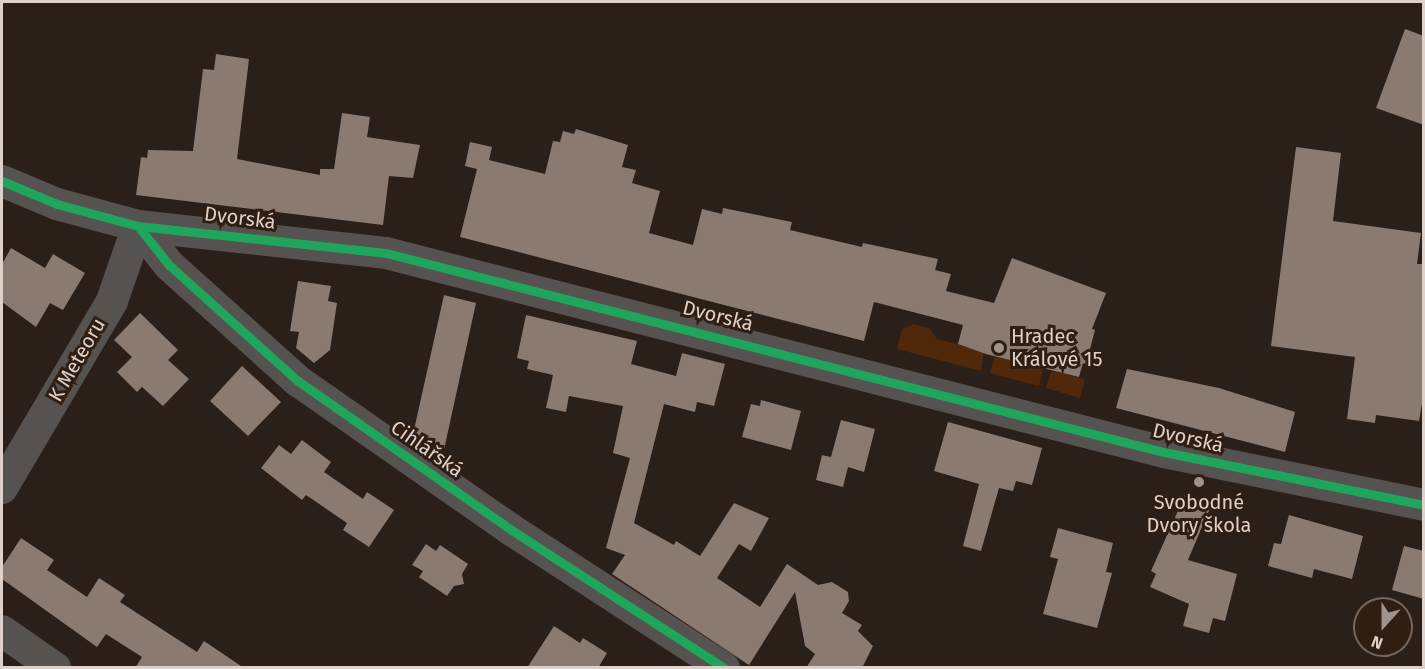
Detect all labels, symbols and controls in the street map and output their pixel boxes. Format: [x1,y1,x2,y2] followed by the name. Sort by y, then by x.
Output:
[203,202,277,234] street label: Dvorská
[680,296,756,336] street label: Dvorská
[44,314,110,406] street label: K Meteoru
[1011,324,1102,371] place label: Hradec Králové 15
[992,341,1006,355] marker: Hradec Králové 15
[386,415,468,483] street label: Cihlářská
[1150,418,1226,458] street label: Dvorská
[1192,475,1206,489] marker: Svobodné Dvory škola
[1147,491,1251,538] place label: Svobodné Dvory škola
[1353,597,1413,657] north arrow
[1369,632,1385,653] text: N

